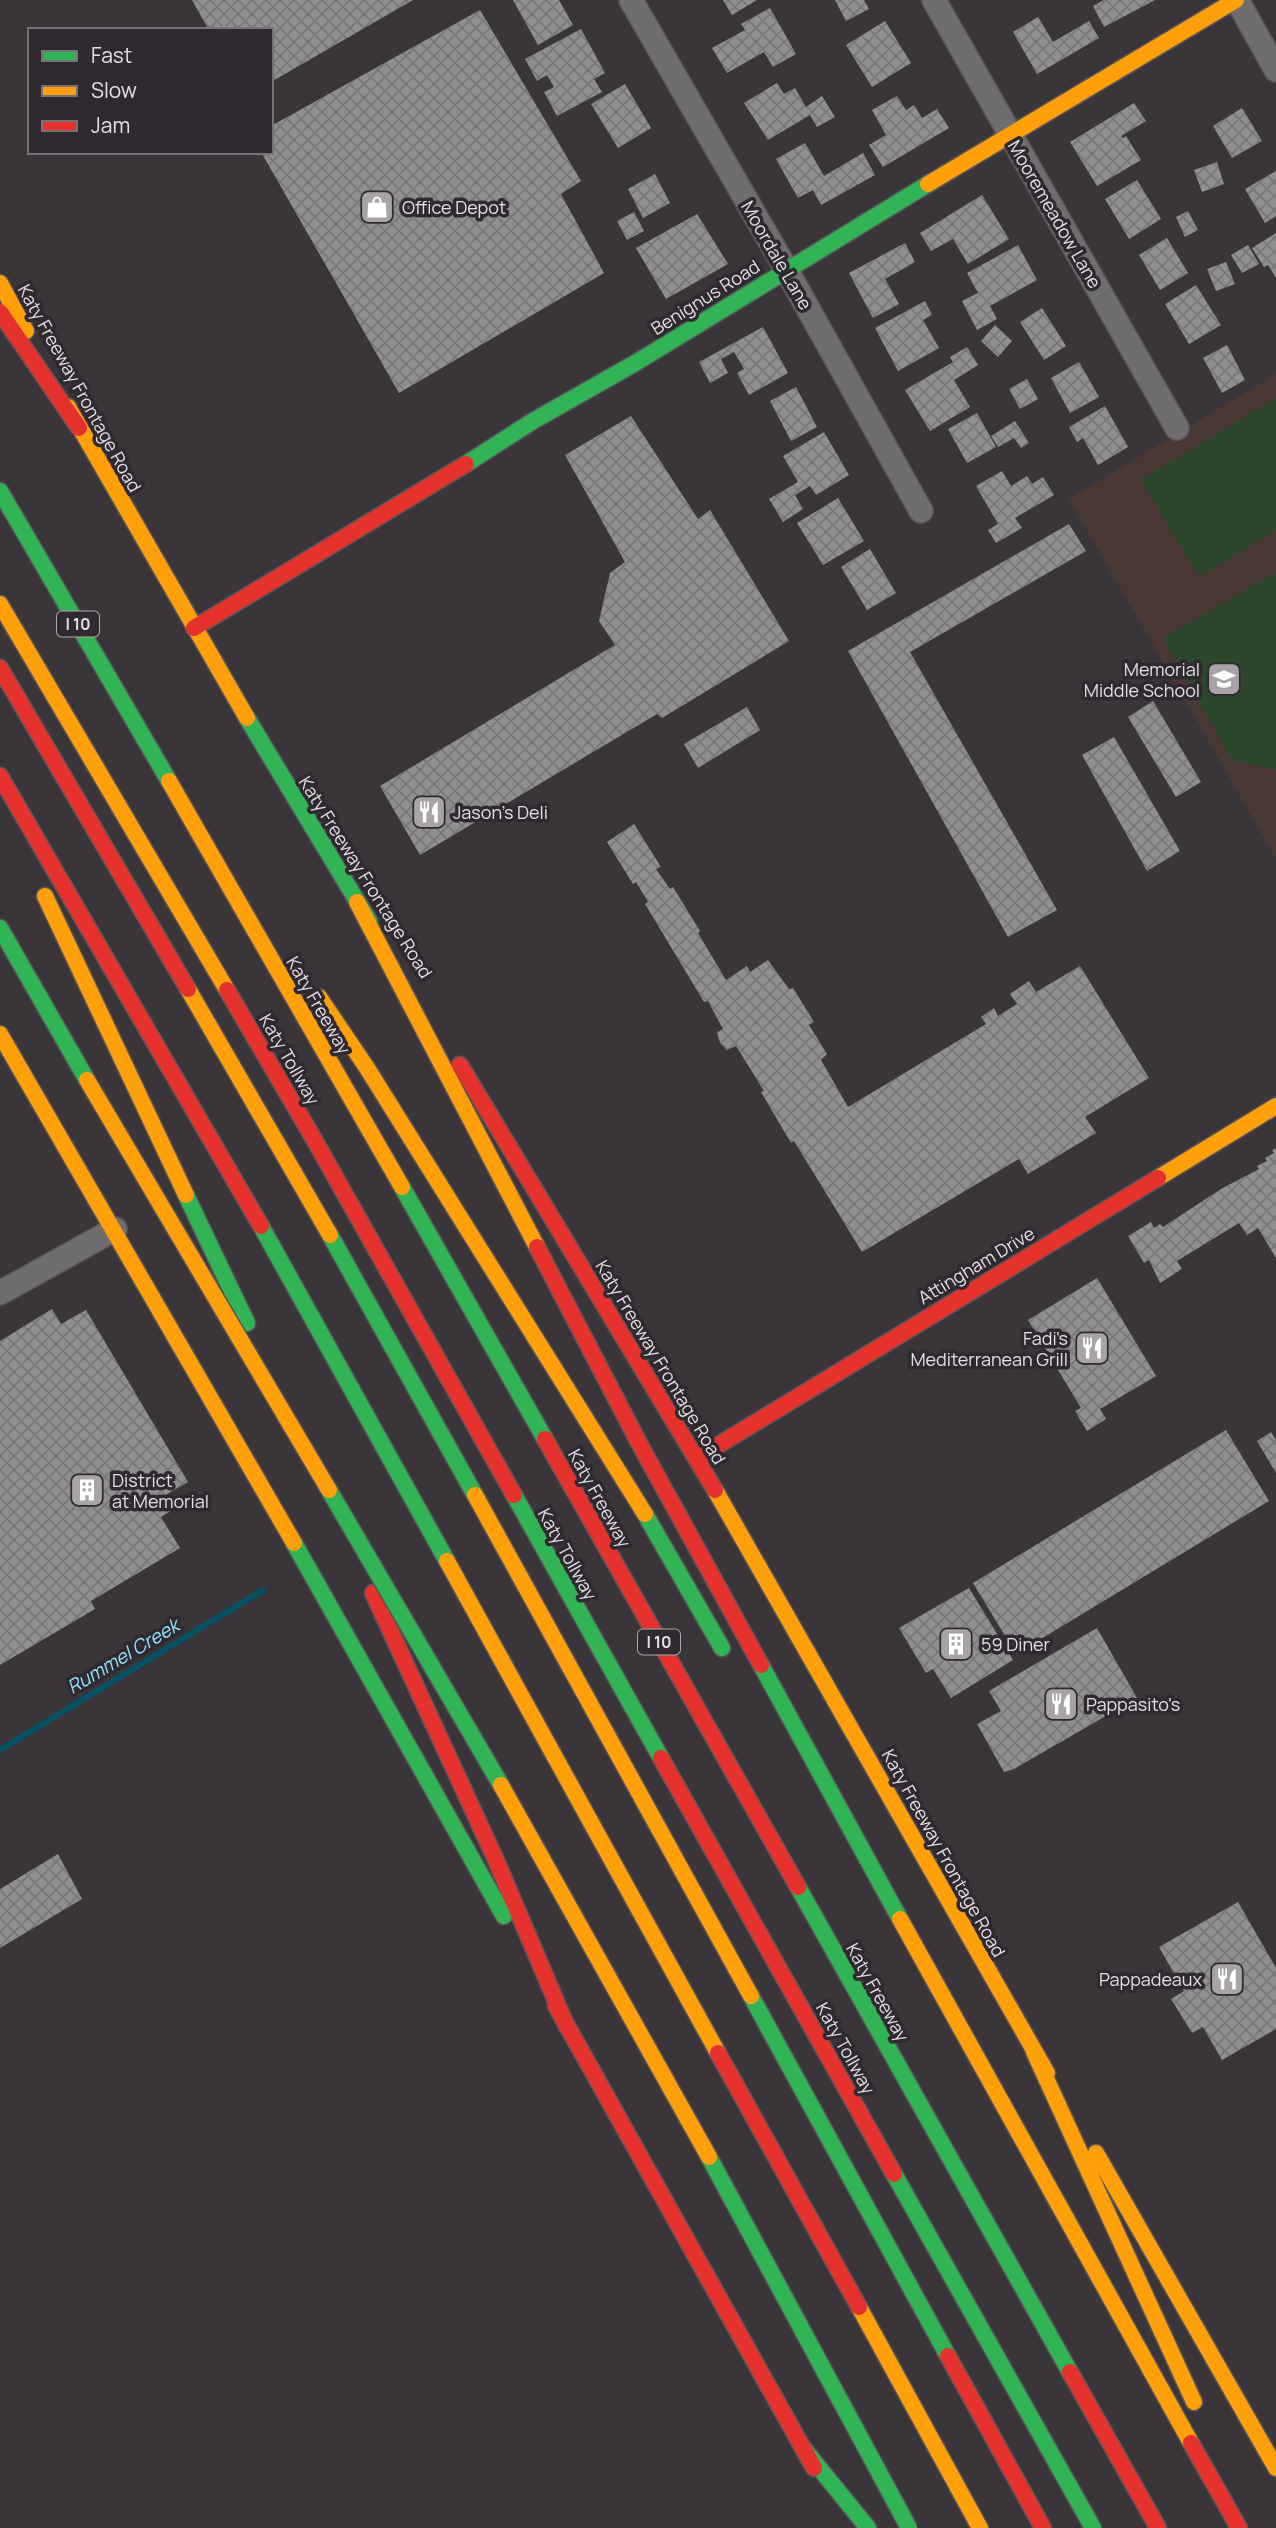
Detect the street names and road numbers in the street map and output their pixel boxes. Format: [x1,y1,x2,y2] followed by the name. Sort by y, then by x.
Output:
[1003,136,1107,292] street label: Mooremeadow Lane
[736,196,818,314] street label: Moordale Lane
[646,254,764,340] street label: Benignus Road
[13,280,147,496] street label: Katy Freeway Frontage Road
[57,611,99,636] road number: I 10
[294,771,438,983] street label: Katy Freeway Frontage Road
[281,952,357,1059] street label: Katy Freeway
[254,1009,326,1109] street label: Katy Tollway
[913,1221,1039,1309] street label: Attingham Drive
[590,1256,732,1468] street label: Katy Freeway Frontage Road
[563,1445,637,1552] street label: Katy Freeway
[533,1504,603,1605] street label: Katy Tollway
[638,1630,680,1654] road number: I 10
[877,1745,1011,1961] street label: Katy Freeway Frontage Road
[841,1939,915,2046] street label: Katy Freeway
[811,1998,881,2099] street label: Katy Tollway

